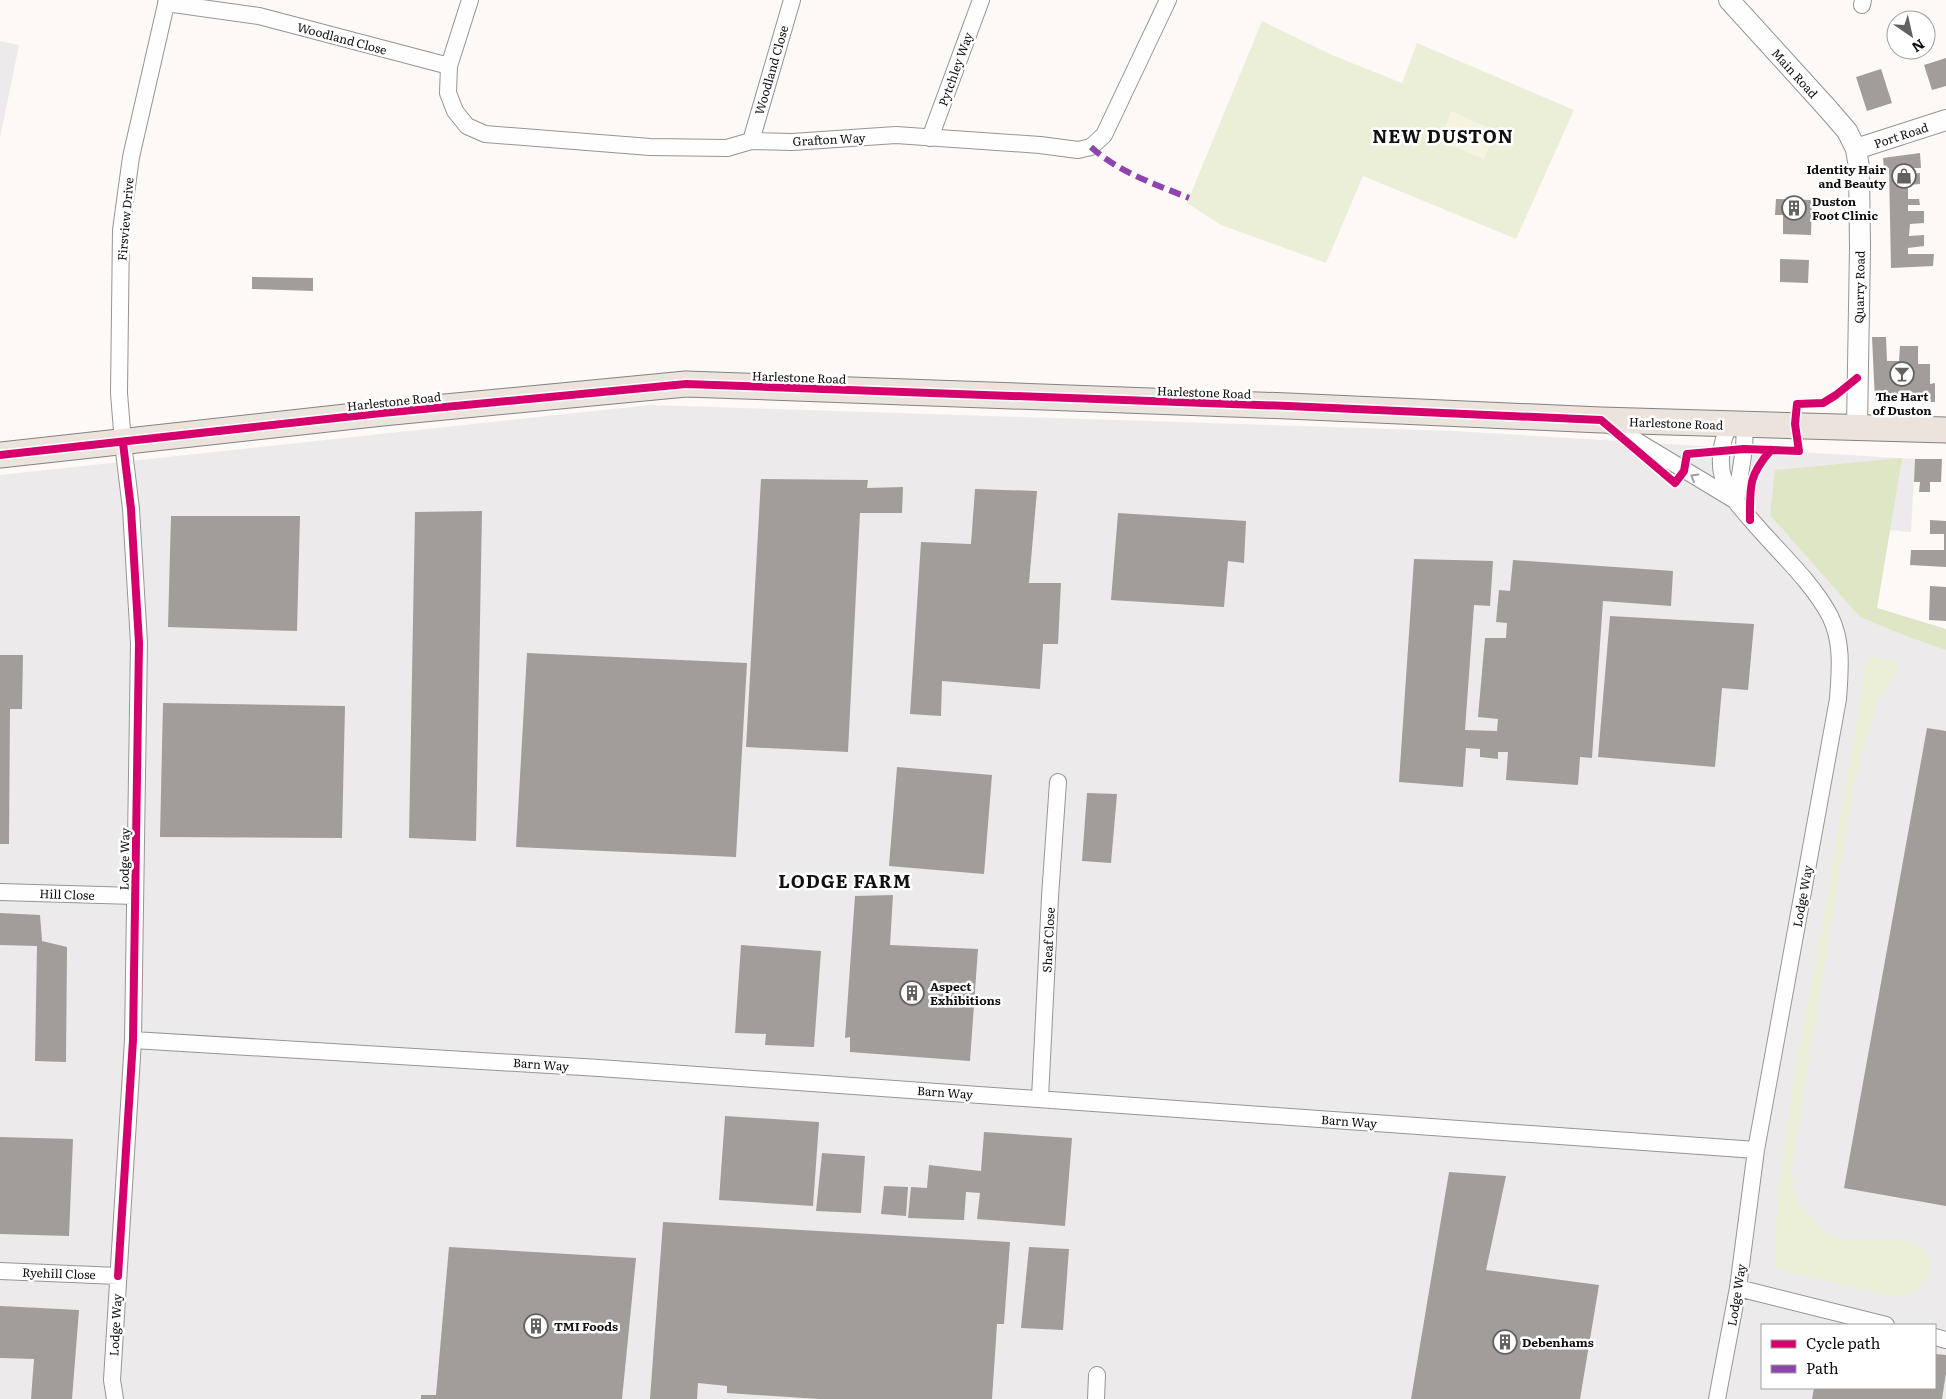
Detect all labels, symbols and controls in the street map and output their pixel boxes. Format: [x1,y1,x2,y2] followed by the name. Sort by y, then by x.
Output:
[1886,10,1936,60] north arrow
[295,17,389,59] street label: Woodland Close
[750,23,792,117] street label: Woodland Close
[933,29,977,109] street label: Pytchley Way
[1908,35,1929,58] text: N
[1768,44,1823,102] street label: Main Road
[1872,118,1931,152] street label: Port Road
[1372,122,1514,149] district label: NEW DUSTON
[792,128,866,150] street label: Grafton Way
[1806,160,1887,192] place label: Identity Hair and Beauty
[1891,163,1917,189] shop icon: Identity Hair and Beauty
[112,176,138,262] street label: Firsview Drive
[1812,192,1878,224] place label: Duston Foot Clinic
[1781,195,1807,221] building icon: Duston Foot Clinic
[1849,250,1869,324] street label: Quarry Road
[1889,361,1915,387] bar icon: The Hart of Duston
[752,366,847,388] street label: Harlestone Road
[1157,381,1252,403] street label: Harlestone Road
[346,387,443,415] street label: Harlestone Road
[1872,387,1932,419] place label: The Hart of Duston
[1629,412,1724,434] street label: Harlestone Road
[1690,473,1699,483] one-way arrow
[114,827,134,891] street label: Lodge Way
[1788,863,1816,928] street label: Lodge Way
[778,867,912,894] district label: LODGE FARM
[39,884,95,904] street label: Hill Close
[1037,907,1059,973] street label: Sheaf Close
[930,977,1001,1009] place label: Aspect Exhibitions
[899,980,925,1006] building icon: Aspect Exhibitions
[512,1053,570,1075] street label: Barn Way
[916,1081,974,1103] street label: Barn Way
[1320,1110,1378,1132] street label: Barn Way
[22,1263,96,1283] street label: Ryehill Close
[1722,1263,1750,1327] street label: Lodge Way
[104,1293,126,1357] street label: Lodge Way
[523,1313,549,1339] building icon: TMI Foods
[554,1317,618,1335] place label: TMI Foods
[1761,1324,1936,1389] legend
[1492,1329,1518,1355] building icon: Debenhams
[1806,1331,1881,1354] text: Cycle path
[1522,1333,1594,1351] place label: Debenhams
[1806,1356,1839,1379] text: Path

